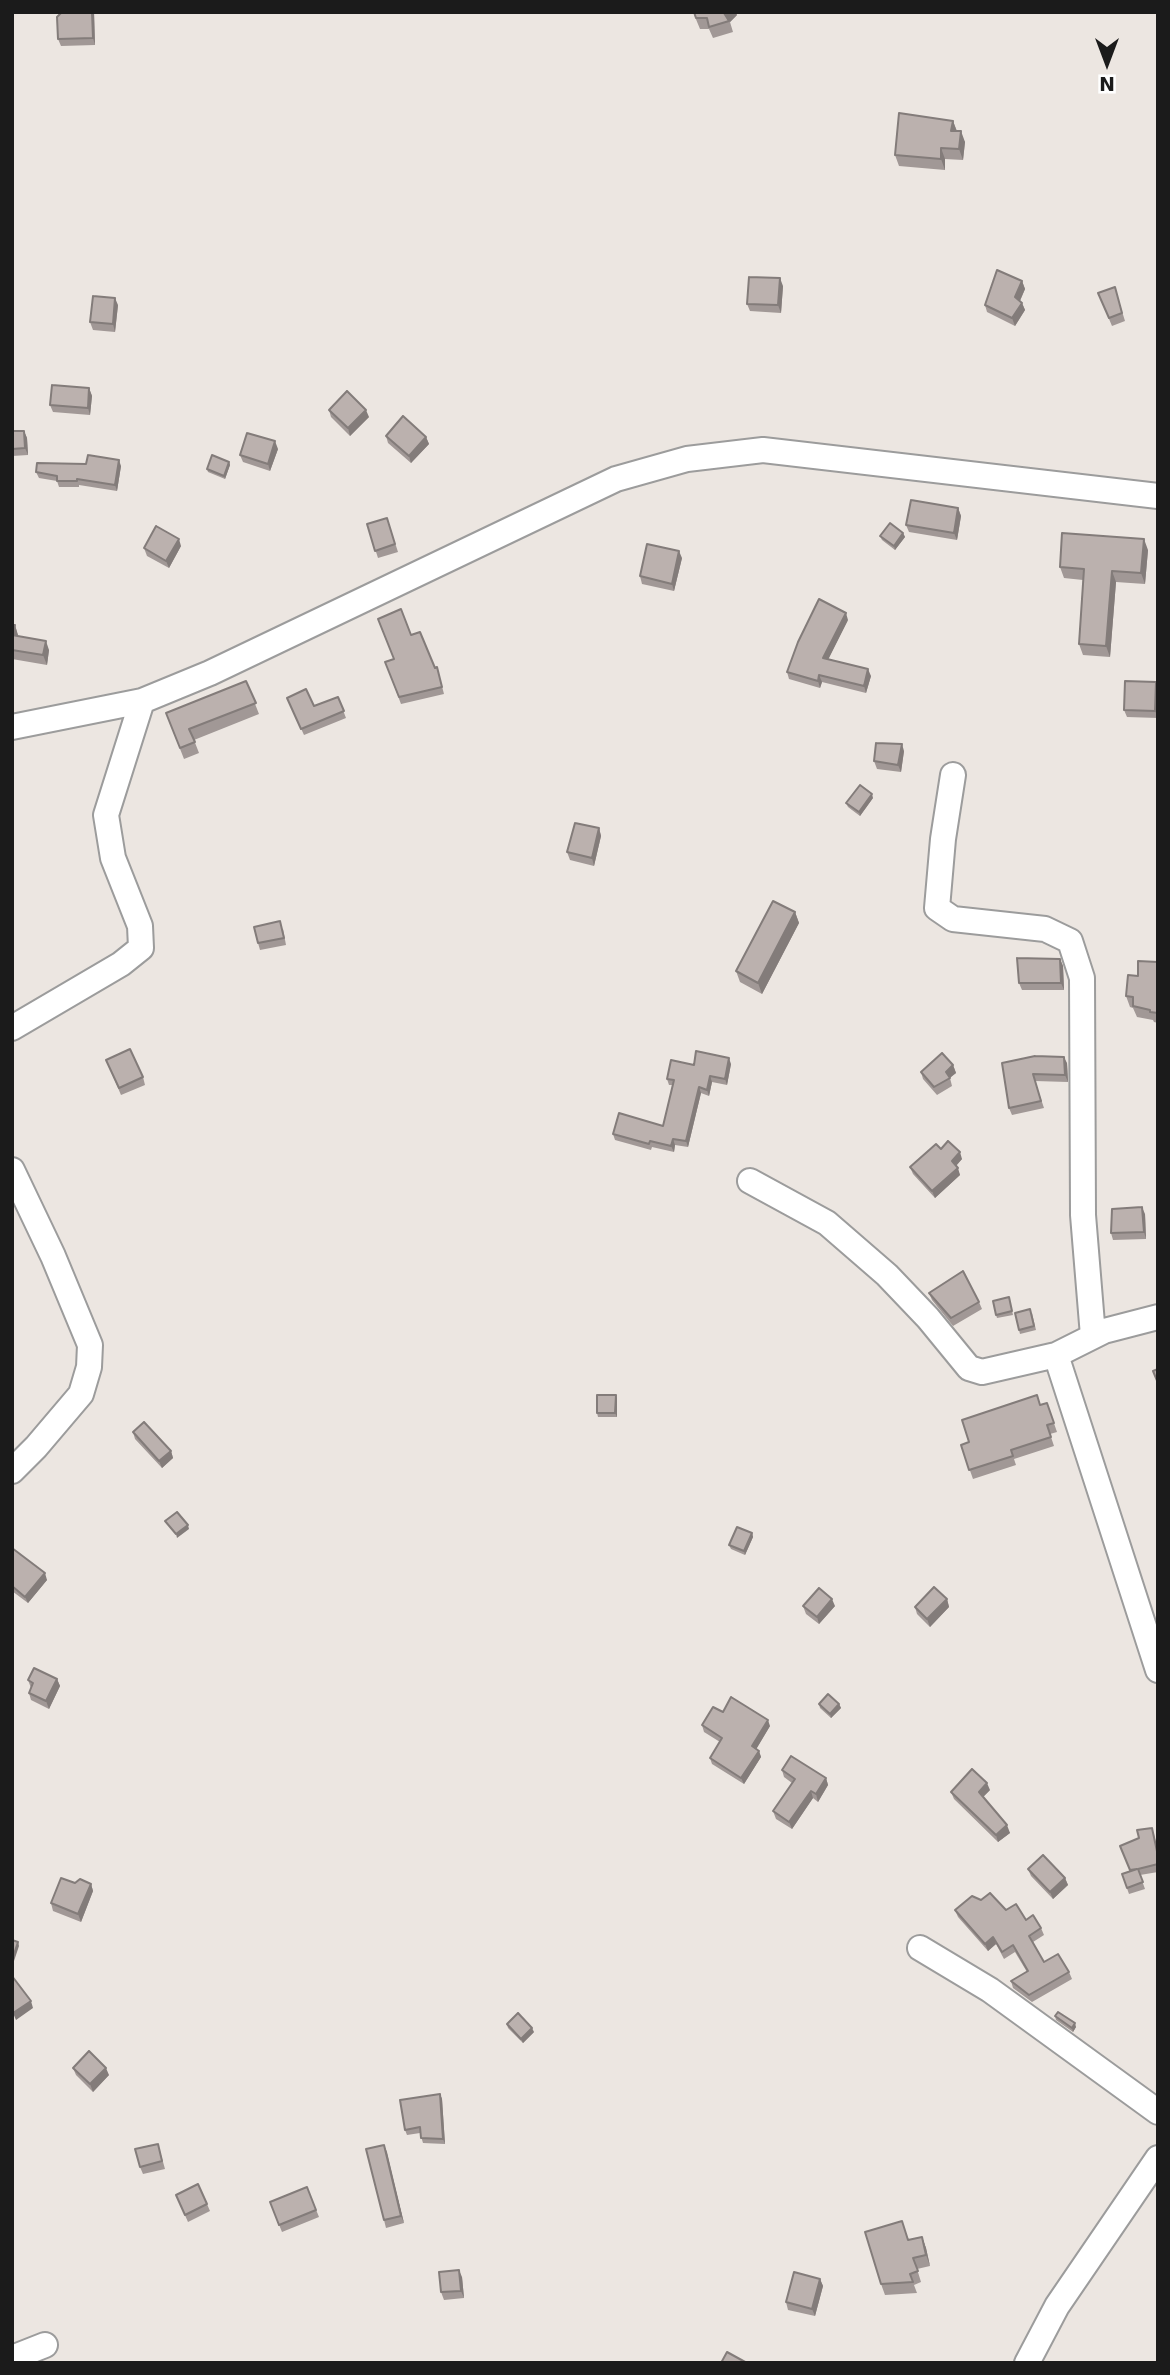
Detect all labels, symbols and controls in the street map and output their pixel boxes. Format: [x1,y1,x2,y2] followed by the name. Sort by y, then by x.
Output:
[1072,28,1142,98] north arrow
[1099,73,1115,95] text: N

